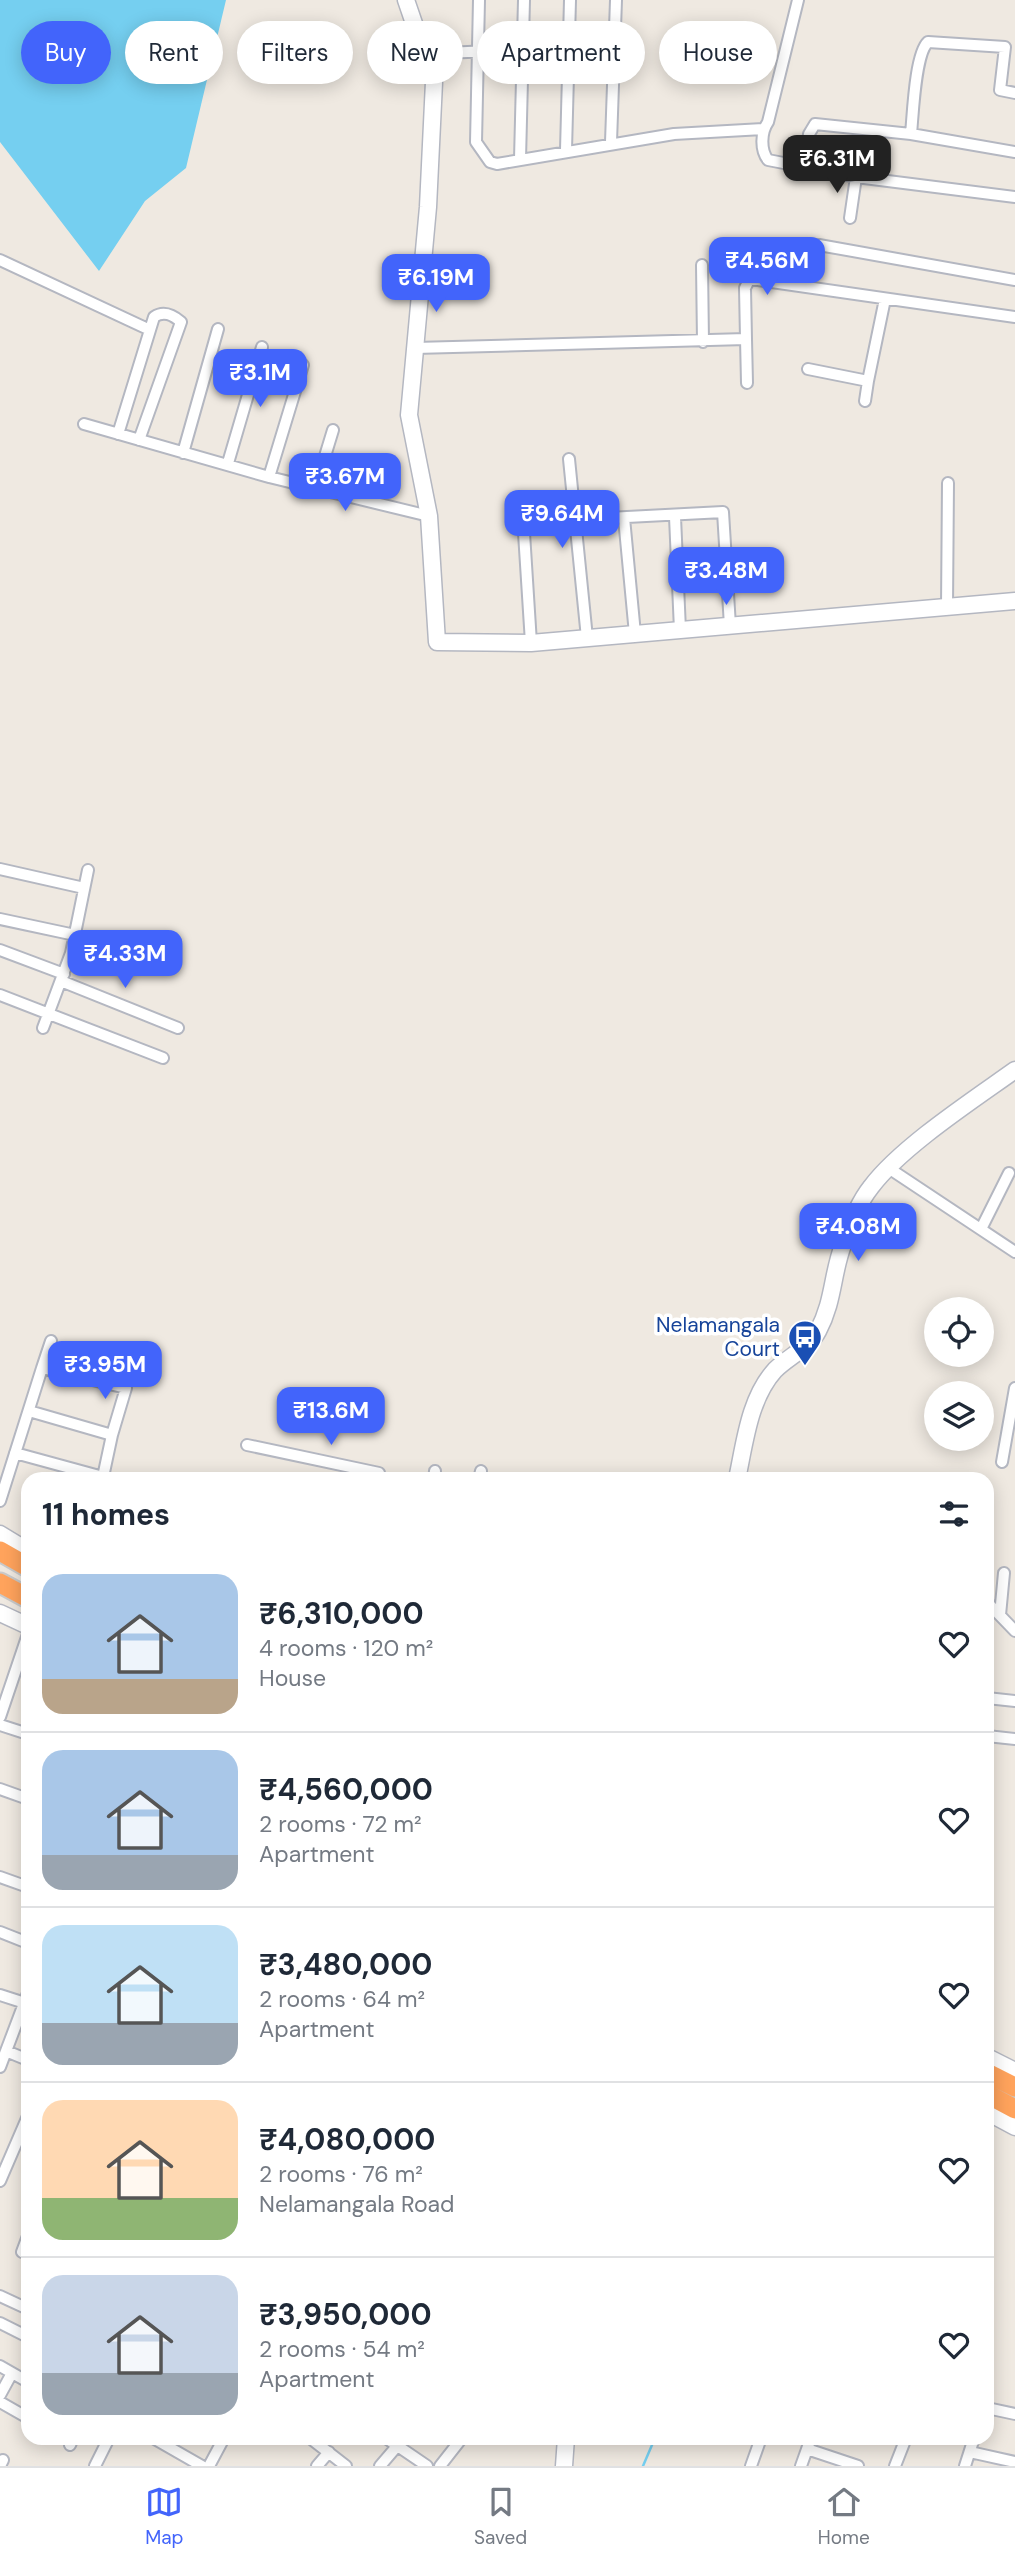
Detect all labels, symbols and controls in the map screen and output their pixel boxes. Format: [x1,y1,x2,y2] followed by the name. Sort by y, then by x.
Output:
[21,21,111,84] chip: Buy
[125,21,223,84] chip: Rent
[237,21,353,84] chip: Filters
[367,21,463,84] chip: New
[477,21,645,84] chip: Apartment
[659,21,777,84] chip: House
[780,136,894,195] pin: ₹6.31M
[799,143,875,173] text: ₹6.31M
[710,238,824,297] pin: ₹4.56M
[725,245,809,275] text: ₹4.56M
[379,254,493,314] pin: ₹6.19M
[398,262,474,292] text: ₹6.19M
[211,350,309,409] pin: ₹3.1M
[229,357,291,387] text: ₹3.1M
[288,454,402,513] pin: ₹3.67M
[305,461,385,491] text: ₹3.67M
[505,490,619,550] pin: ₹9.64M
[520,498,604,528] text: ₹9.64M
[669,548,783,607] pin: ₹3.48M
[684,555,768,585] text: ₹3.48M
[68,930,182,990] pin: ₹4.33M
[83,938,167,968] text: ₹4.33M
[801,1204,915,1263] pin: ₹4.08M
[815,1211,901,1241] text: ₹4.08M
[924,1297,994,1451] map controls
[924,1297,994,1367] button: locate
[656,1311,780,1363] place label: Nelamangala Court
[786,1318,824,1367] bus stop icon: Nelamangala Court
[48,1342,162,1401] pin: ₹3.95M
[64,1349,146,1379] text: ₹3.95M
[924,1381,994,1451] button: layers
[274,1388,388,1447] pin: ₹13.6M
[293,1395,369,1425] text: ₹13.6M
[42,1495,170,1534] text: 11 homes
[935,1495,973,1533] icon: filters
[259,1594,424,1633] text: ₹6,310,000
[98,1602,182,1686] icon: home
[935,1625,973,1663] icon: heart
[259,1633,433,1663] text: 4 rooms · 120 m²
[259,1663,326,1693] text: House
[259,1770,433,1809] text: ₹4,560,000
[98,1778,182,1862] icon: home
[935,1801,973,1839] icon: heart
[259,1809,422,1839] text: 2 rooms · 72 m²
[259,1839,374,1869] text: Apartment
[259,1945,432,1984] text: ₹3,480,000
[98,1953,182,2037] icon: home
[935,1976,973,2014] icon: heart
[259,1984,425,2014] text: 2 rooms · 64 m²
[259,2014,374,2044] text: Apartment
[259,2120,435,2159] text: ₹4,080,000
[98,2128,182,2212] icon: home
[935,2151,973,2189] icon: heart
[259,2159,423,2189] text: 2 rooms · 76 m²
[259,2189,454,2219] text: Nelamangala Road
[259,2295,432,2334] text: ₹3,950,000
[98,2303,182,2387] icon: home
[935,2326,973,2364] icon: heart
[259,2334,425,2364] text: 2 rooms · 54 m²
[259,2364,374,2394] text: Apartment
[145,2483,183,2550] tab: Map
[474,2483,527,2550] tab: Saved
[818,2483,870,2550] tab: Home

